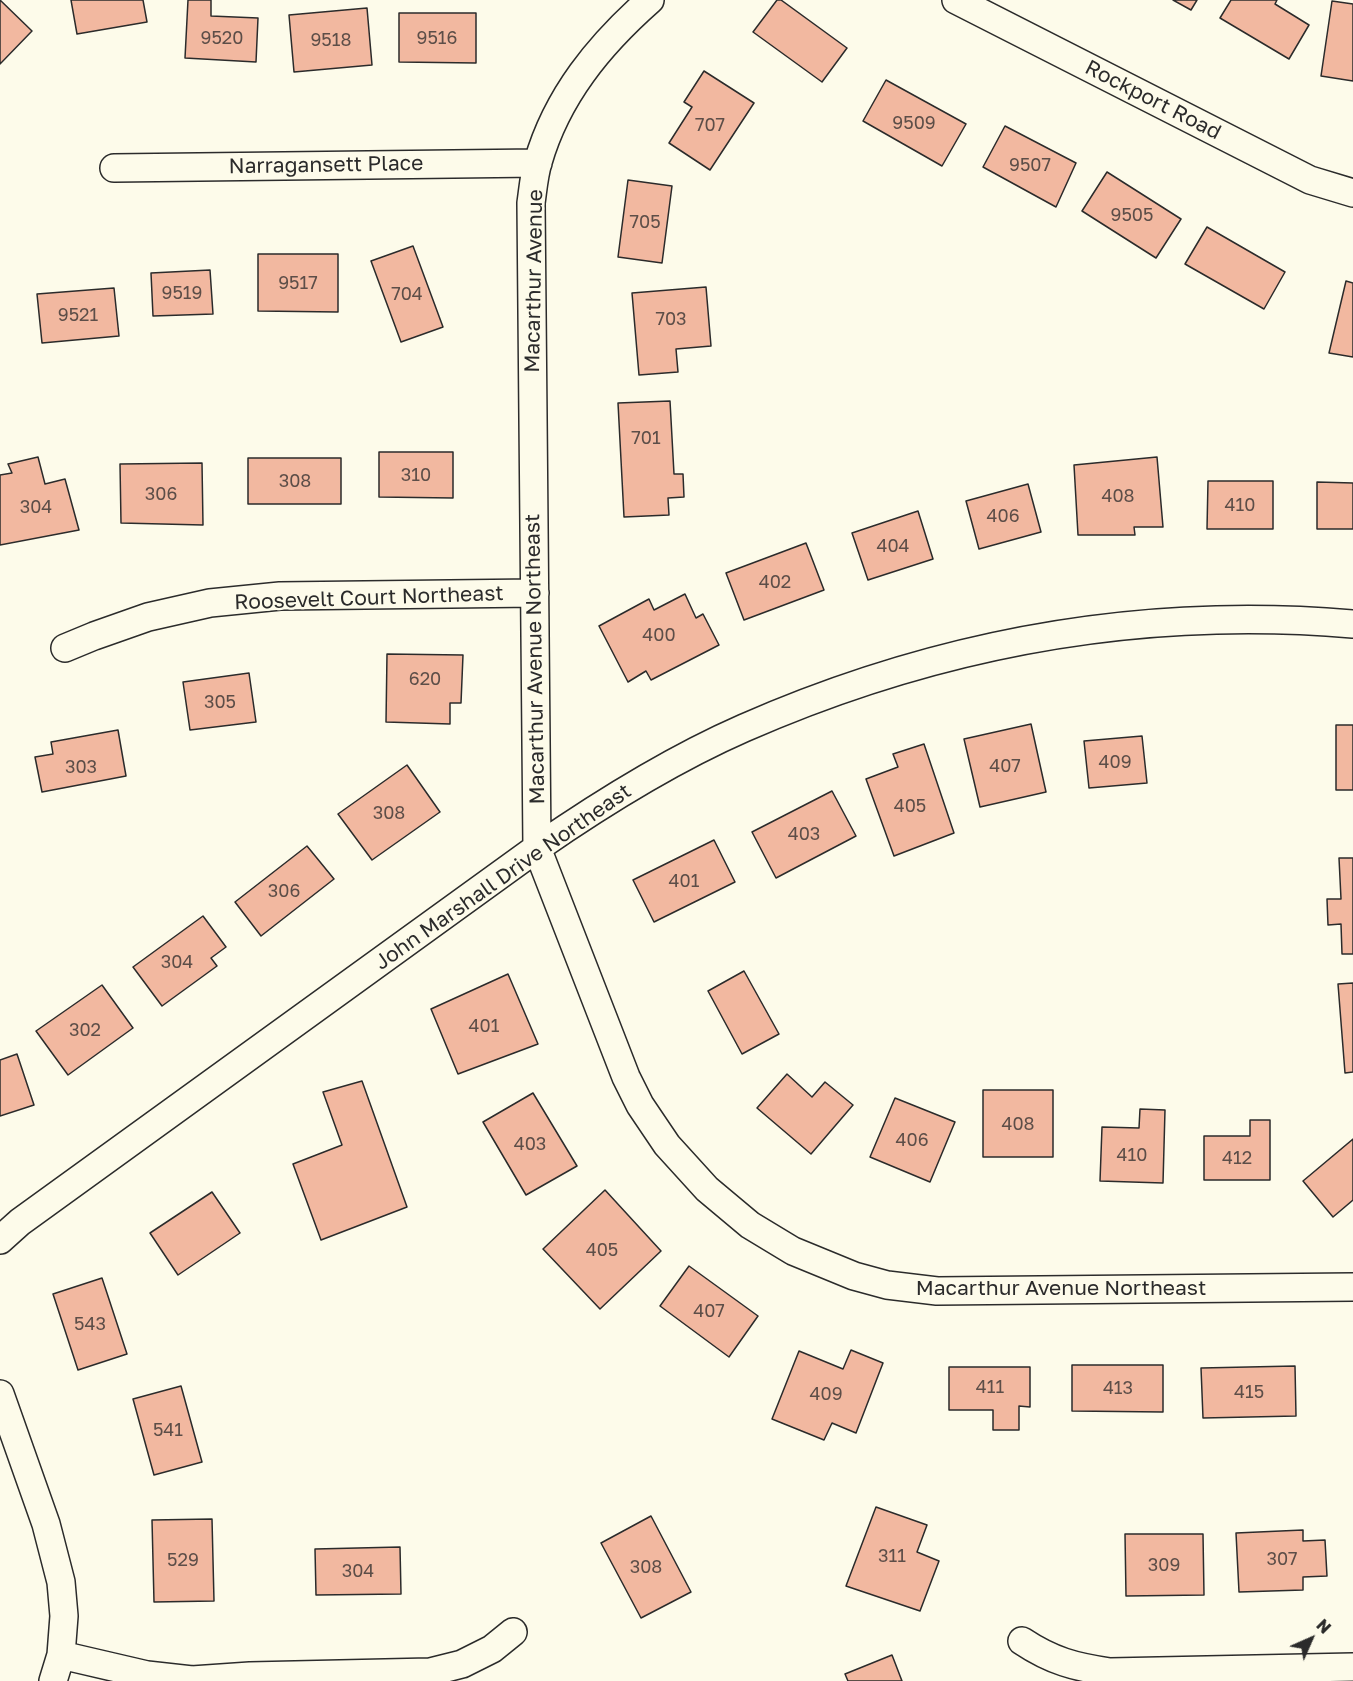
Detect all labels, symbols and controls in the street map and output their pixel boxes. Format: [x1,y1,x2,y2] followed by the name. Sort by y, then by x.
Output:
[201,27,243,49] house number: 9520
[417,27,457,49] house number: 9516
[310,29,352,51] house number: 9518
[1081,55,1225,145] street label: Rockport Road
[892,112,936,134] house number: 9509
[695,114,725,136] house number: 707
[228,151,424,179] street label: Narragansett Place
[1009,154,1051,176] house number: 9507
[520,189,548,373] street label: Macarthur Avenue
[1111,204,1153,226] house number: 9505
[629,211,661,233] house number: 705
[278,272,318,294] house number: 9517
[162,282,202,304] house number: 9519
[391,283,423,305] house number: 704
[58,304,98,326] house number: 9521
[655,308,687,330] house number: 703
[631,427,661,449] house number: 701
[401,464,431,486] house number: 310
[279,470,311,492] house number: 308
[145,483,177,505] house number: 306
[1101,485,1135,507] house number: 408
[1225,494,1255,516] house number: 410
[20,496,52,518] house number: 304
[986,505,1020,527] house number: 406
[520,513,550,805] street label: Macarthur Avenue Northeast
[876,535,910,557] house number: 404
[759,571,791,593] house number: 402
[234,581,504,615] street label: Roosevelt Court Northeast
[642,624,676,646] house number: 400
[409,668,441,690] house number: 620
[204,691,236,713] house number: 305
[1098,751,1132,773] house number: 409
[989,755,1021,777] house number: 407
[65,756,97,778] house number: 303
[370,779,636,975] street label: John Marshall Drive Northeast
[894,795,926,817] house number: 405
[373,802,405,824] house number: 308
[788,823,820,845] house number: 403
[669,870,699,892] house number: 401
[268,880,300,902] house number: 306
[161,951,193,973] house number: 304
[469,1015,499,1037] house number: 401
[69,1019,101,1041] house number: 302
[1001,1113,1035,1135] house number: 408
[895,1129,929,1151] house number: 406
[514,1133,546,1155] house number: 403
[1117,1144,1147,1166] house number: 410
[1222,1147,1252,1169] house number: 412
[586,1239,618,1261] house number: 405
[916,1275,1206,1301] street label: Macarthur Avenue Northeast
[693,1300,725,1322] house number: 407
[74,1313,106,1335] house number: 543
[976,1376,1004,1398] house number: 411
[1103,1377,1133,1399] house number: 413
[1234,1381,1264,1403] house number: 415
[809,1383,843,1405] house number: 409
[153,1419,183,1441] house number: 541
[878,1545,906,1567] house number: 311
[1266,1548,1298,1570] house number: 307
[167,1549,199,1571] house number: 529
[1148,1554,1180,1576] house number: 309
[630,1556,662,1578] house number: 308
[342,1560,374,1582] house number: 304
[1281,1609,1341,1669] north arrow
[1312,1615,1335,1638] text: N

